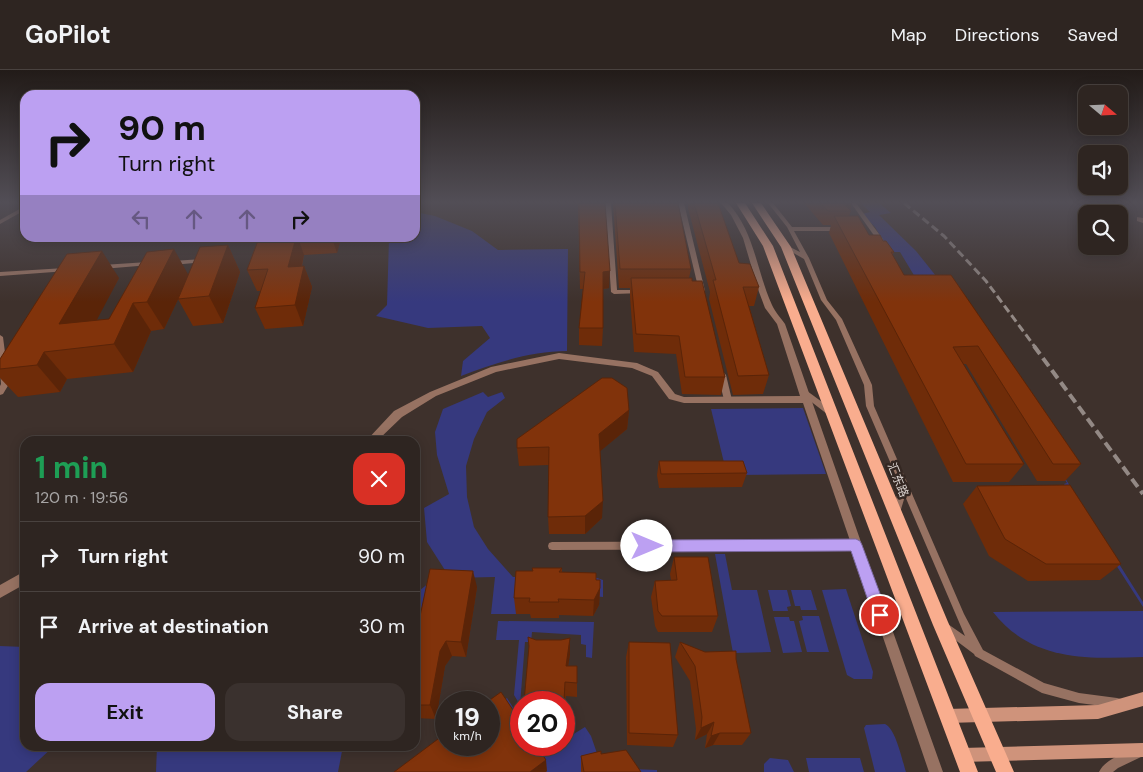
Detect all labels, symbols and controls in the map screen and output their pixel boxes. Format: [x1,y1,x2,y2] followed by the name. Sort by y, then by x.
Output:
[25,19,111,50] text: GoPilot
[891,23,927,47] text: Map
[955,23,1040,47] text: Directions
[1068,23,1118,47] text: Saved
[1078,85,1128,135] north arrow
[1078,85,1128,255] map controls
[118,105,206,151] text: 90 m
[35,110,100,175] icon: right
[1078,145,1128,195] button: sound
[118,149,215,178] text: Turn right
[127,205,155,233] icon: left
[180,205,208,233] icon: ahead
[233,205,261,233] icon: ahead
[286,205,314,233] icon: right
[1078,205,1128,255] button: search
[35,448,108,487] text: 1 min
[353,453,405,505] button: close
[884,460,912,500] street label: 汇东路
[35,487,128,508] text: 120 m · 19:56
[620,519,672,571] position arrow
[35,543,63,571] icon: right
[78,544,168,569] text: Turn right
[358,544,405,569] text: 90 m
[859,594,901,636] pin
[866,601,894,629] icon: arrive
[35,613,63,641] icon: arrive
[78,614,269,639] text: Arrive at destination
[359,614,405,639] text: 30 m
[35,683,215,741] button: Exit
[225,683,405,741] button: Share
[510,691,575,756] speed limit sign: 20
[455,701,480,734] text: 19
[453,728,482,744] text: km/h

